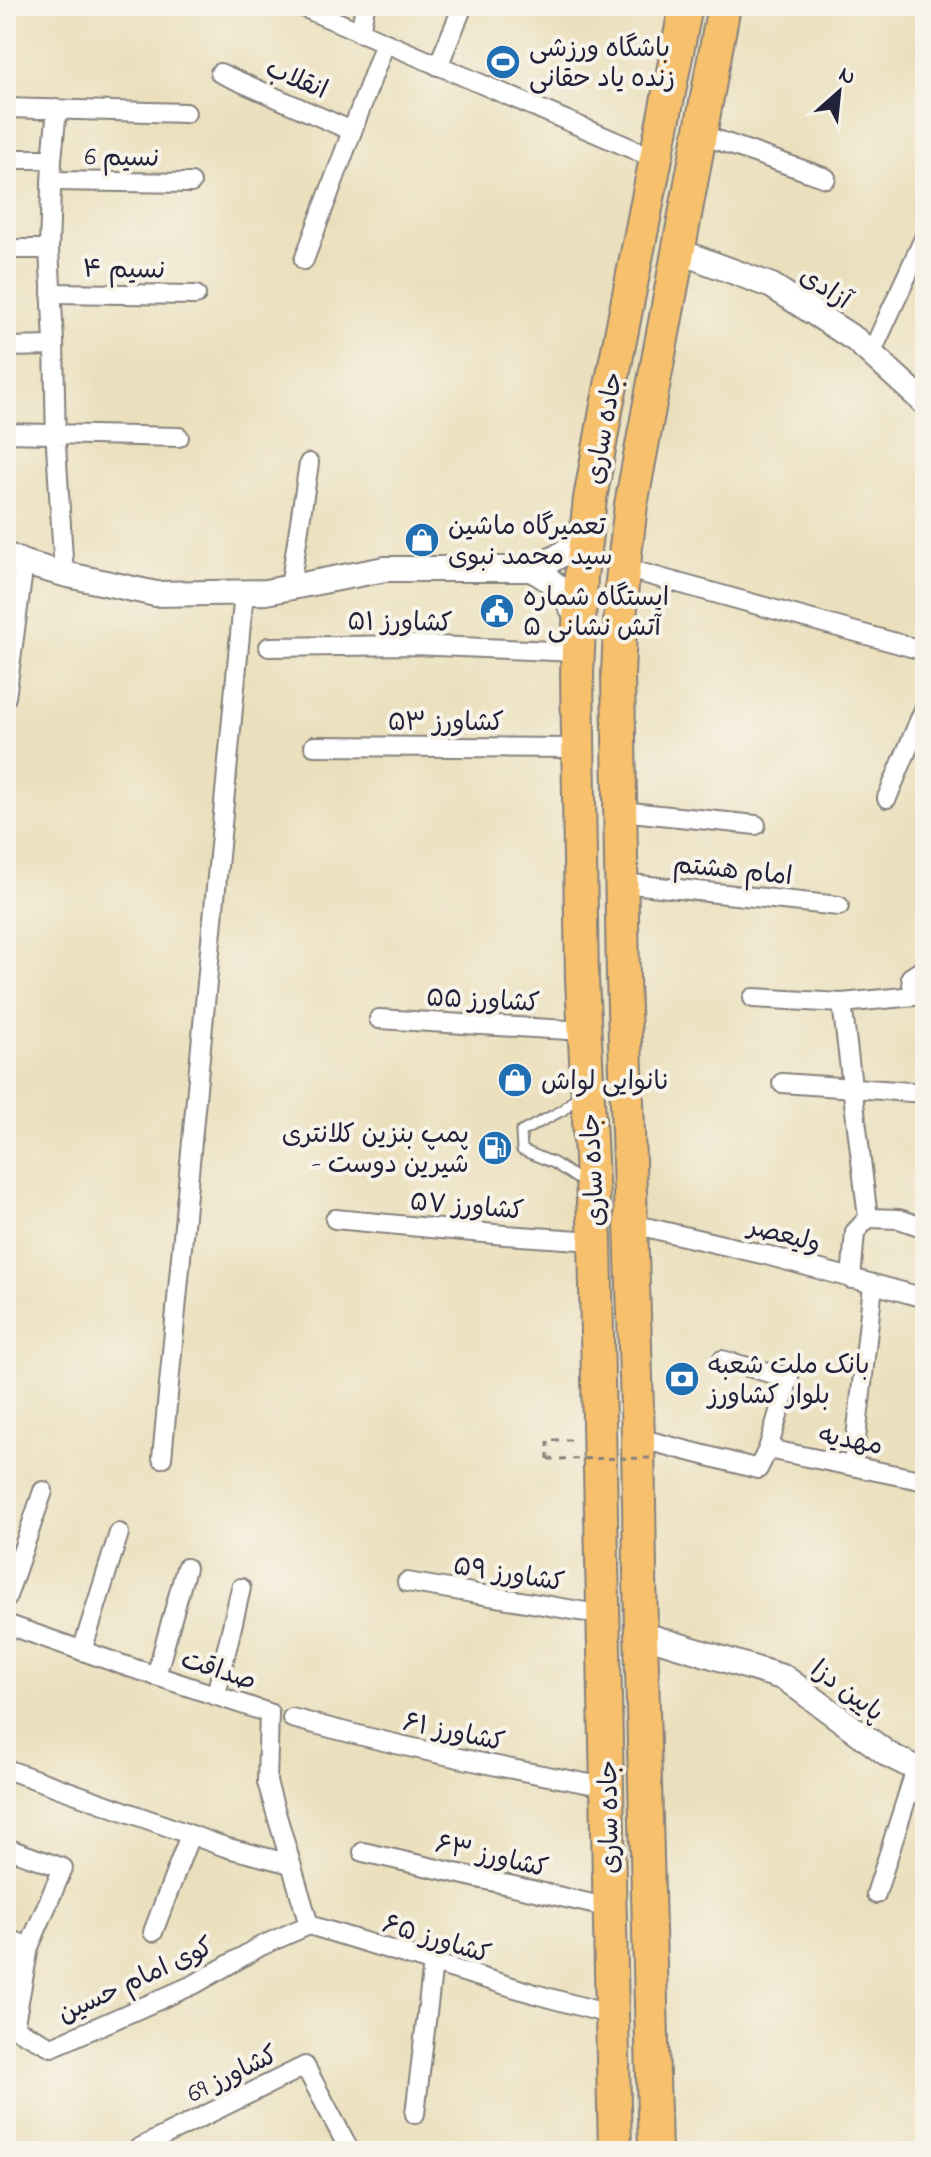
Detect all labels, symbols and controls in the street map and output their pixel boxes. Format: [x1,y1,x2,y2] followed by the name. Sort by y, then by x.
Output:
[529,31,675,99] place label: باشگاه ورزشی زنده یاد حقانی
[484,43,522,81] sports icon: باشگاه ورزشی زنده یاد حقانی
[259,51,333,111] street label: انقلاب
[799,52,879,132] north arrow
[833,59,861,94] text: N
[84,139,160,179] street label: نسیم 6
[82,251,166,291] street label: نسیم ۴
[791,259,859,321] street label: آزادی
[577,369,635,488] street label: جاده ساری
[448,509,613,577] place label: تعمیرگاه ماشین سید محمد نبوی
[403,521,441,559] shop icon: تعمیرگاه ماشین سید محمد نبوی
[523,580,669,648] place label: ایستگاه شماره ۵ آتش نشانی
[478,592,516,630] public building icon: ایستگاه شماره ۵ آتش نشانی
[347,604,453,644] street label: کشاورز ۵۱
[388,705,504,743] street label: کشاورز ۵۳
[671,847,794,897] street label: امام هشتم
[425,980,541,1024] street label: کشاورز ۵۵
[496,1061,534,1099] shop icon: نانوایی لواش
[541,1064,670,1102] place label: نانوایی لواش
[573,1112,617,1228] street label: جاده ساری
[282,1117,469,1185] place label: پمپ بنزین کلانتری - شیرین دوست
[476,1129,514,1167] fuel station icon: پمپ بنزین کلانتری - شیرین دوست
[408,1184,525,1232] street label: کشاورز ۵۷
[742,1209,825,1265] street label: ولیعصر
[706,1348,870,1416] place label: بانک ملت شعبه بلوار کشاورز
[663,1360,701,1398] bank icon: بانک ملت شعبه بلوار کشاورز
[815,1417,886,1467] street label: مهدیه
[450,1548,567,1604] street label: کشاورز ۵۹
[175,1642,261,1702] street label: صداقت
[802,1652,891,1733] street label: پایین دزا
[399,1705,508,1763] street label: کشاورز ۶۱
[591,1760,631,1874] street label: جاده ساری
[431,1826,552,1889] street label: کشاورز ۶۳
[377,1906,495,1975] street label: کشاورز ۶۵
[52,1929,220,2034] street label: کوی امام حسین
[181,2037,285,2114] street label: کشاورز 69

